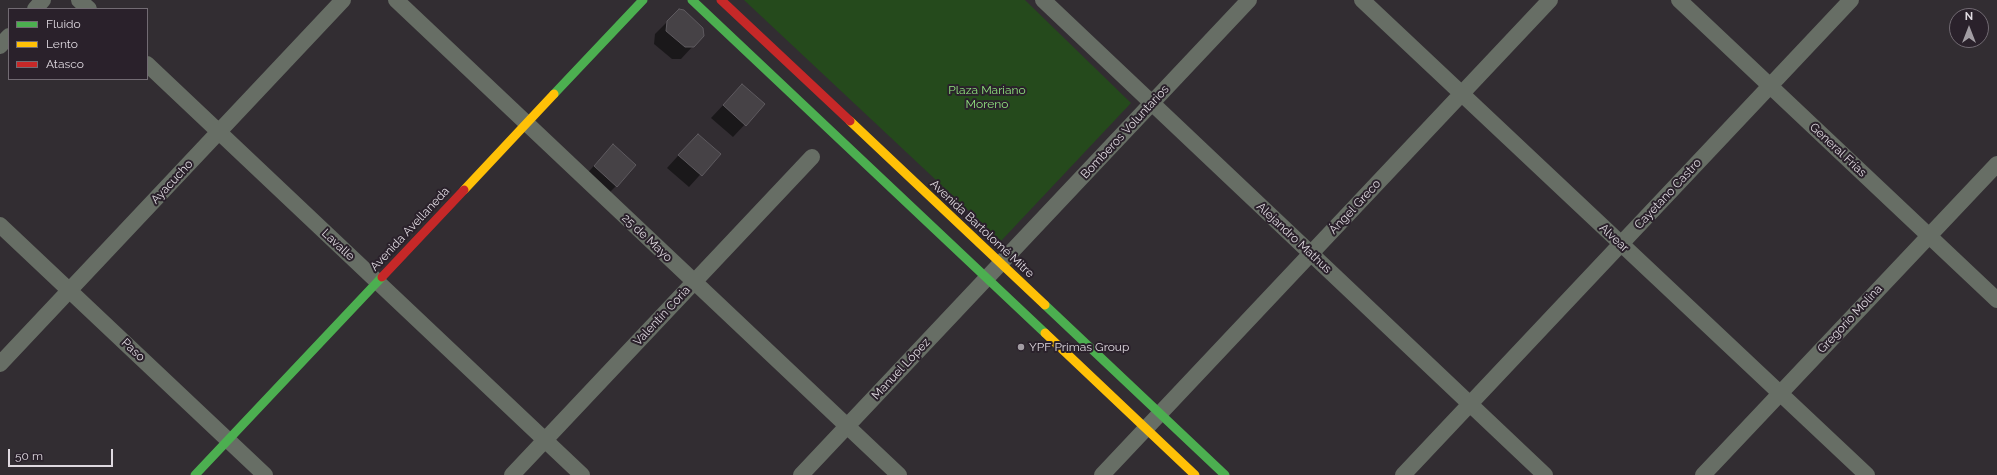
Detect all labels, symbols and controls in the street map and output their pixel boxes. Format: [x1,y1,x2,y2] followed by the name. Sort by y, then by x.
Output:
[8,8,148,80] legend
[1949,8,1989,48] north arrow
[1965,10,1973,23] text: N
[46,17,81,31] text: Fluido
[46,37,78,51] text: Lento
[46,57,84,71] text: Atasco
[1078,82,1172,182] street label: Bomberos Voluntarios
[948,83,1026,111] park label: Plaza Mariano Moreno
[1807,120,1869,180] street label: General Frías
[1632,156,1704,232] street label: Cayetano Castro
[148,157,196,207] street label: Ayacucho
[927,177,1037,281] street label: Avenida Bartolomé Mitre
[1326,177,1384,237] street label: Ángel Greco
[367,184,453,274] street label: Avenida Avellaneda
[1254,200,1334,276] street label: Alejandro Mathus
[619,211,675,265] street label: 25 de Mayo
[1596,221,1632,255] street label: Alvear
[319,226,357,264] street label: Lavalle
[1815,282,1885,356] street label: Gregorio Molina
[631,283,693,349] street label: Valentín Coria
[869,335,933,403] street label: Manuel López
[118,336,148,364] street label: Paso
[1029,340,1129,354] place label: YPF Primas Group
[1016,342,1026,352] marker: YPF Primas Group
[10,441,115,467] scale bar
[15,449,43,463] text: 50 m

